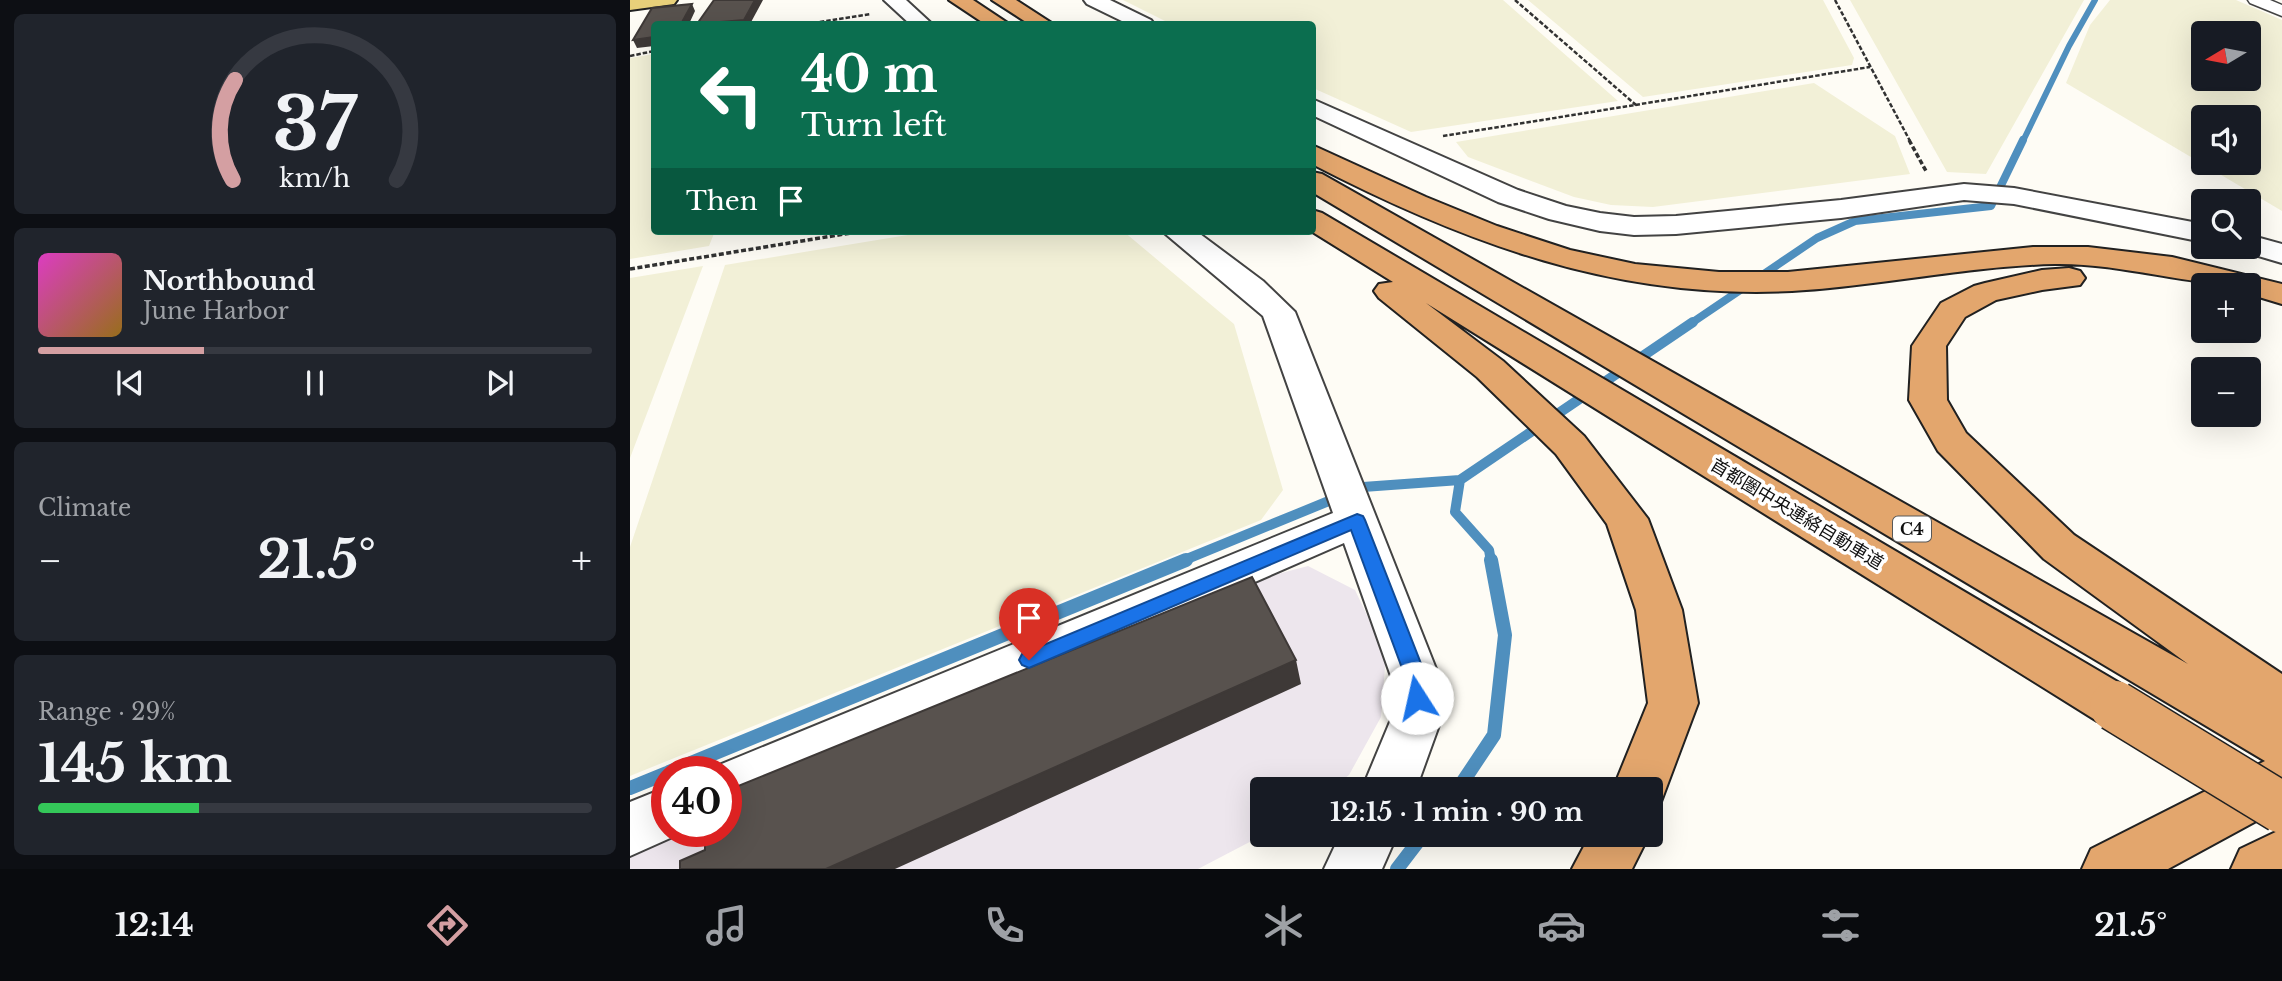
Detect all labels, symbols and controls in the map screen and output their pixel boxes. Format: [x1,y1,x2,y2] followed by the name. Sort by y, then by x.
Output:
[2191,21,2261,91] north arrow
[2191,21,2261,427] map controls
[801,44,938,105] text: 40 m
[686,49,777,140] icon: left
[273,79,358,170] text: 37
[801,105,947,145] text: Turn left
[2191,105,2261,175] button: sound
[280,163,350,194] text: km/h
[772,182,810,220] icon: arrive
[686,185,758,217] text: Then
[2191,189,2261,259] button: search
[143,265,315,297] text: Northbound
[2191,273,2261,343] button: +
[143,297,289,325] text: June Harbor
[2191,357,2261,427] button: −
[111,364,149,402] icon: previous
[296,364,334,402] icon: pause
[481,364,519,402] icon: next
[1706,454,1888,574] street label: 首都圏中央連絡自動車道
[38,494,131,522] text: Climate
[1893,516,1931,542] road number: C4
[257,528,376,592] text: 21.5°
[38,537,62,584] text: −
[571,537,592,584] text: +
[999,588,1059,660] pin
[1010,599,1048,637] icon: arrive
[1380,661,1454,735] position arrow
[38,698,176,726] text: Range · 29%
[38,732,232,796] text: 145 km
[651,756,742,847] speed limit sign: 40
[1330,796,1583,828] text: 12:15 · 1 min · 90 m
[423,901,472,950] icon: directions
[702,901,751,950] icon: music
[980,901,1029,950] icon: phone
[1259,901,1308,950] icon: climate
[1537,901,1586,950] icon: car
[1816,901,1865,950] icon: filters
[115,905,194,945] text: 12:14
[2094,905,2167,945] text: 21.5°

